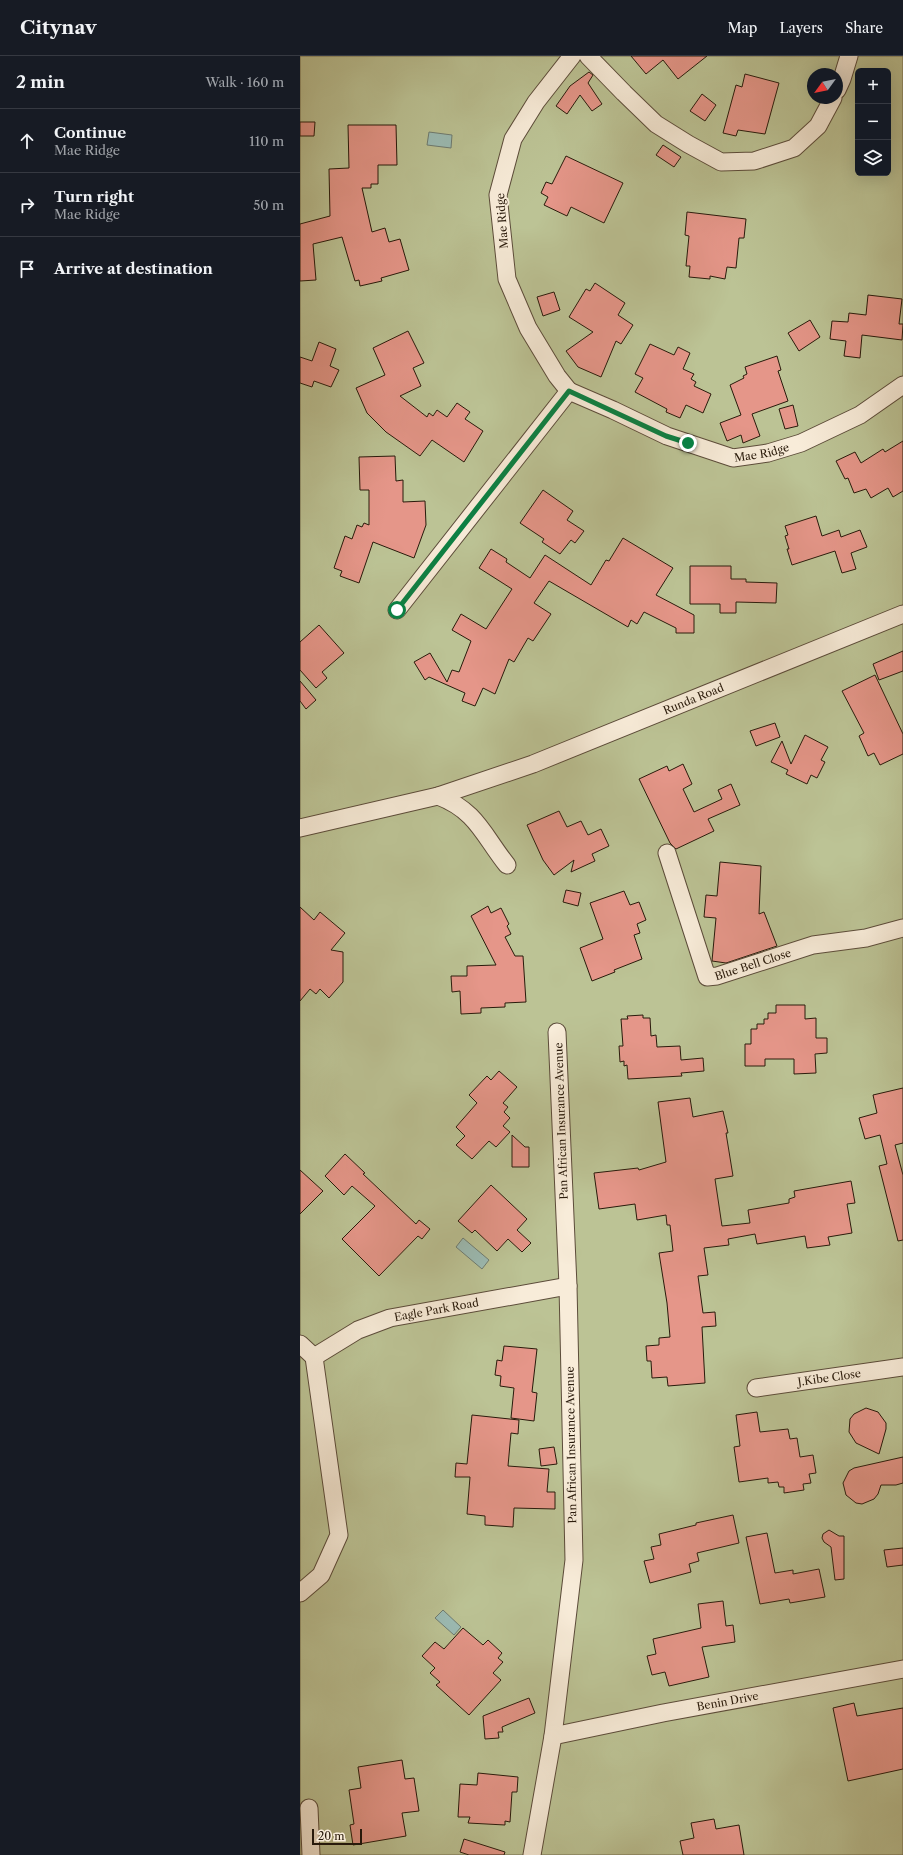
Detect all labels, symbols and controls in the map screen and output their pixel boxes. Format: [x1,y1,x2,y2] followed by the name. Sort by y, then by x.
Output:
[20,16,97,39] text: Citynav
[727,19,757,37] text: Map
[779,19,823,37] text: Layers
[845,19,883,37] text: Share
[807,68,843,104] north arrow
[855,68,891,176] map controls
[855,68,891,104] button: +
[16,72,65,92] text: 2 min
[205,74,284,90] text: Walk · 160 m
[855,104,891,140] button: −
[54,123,126,142] text: Continue
[16,130,38,152] icon: ahead
[249,133,284,149] text: 110 m
[855,140,891,176] button: layers
[54,142,120,158] text: Mae Ridge
[54,187,134,206] text: Turn right
[493,193,511,249] street label: Mae Ridge
[16,194,38,216] icon: right
[253,197,284,213] text: 50 m
[54,206,120,222] text: Mae Ridge
[16,258,38,280] icon: arrive
[54,259,213,278] text: Arrive at destination
[679,434,697,452] route end
[733,440,791,465] street label: Mae Ridge
[388,601,406,619] route start
[661,680,726,718] street label: Runda Road
[713,946,793,983] street label: Blue Bell Close
[551,1042,571,1200] street label: Pan African Insurance Avenue
[393,1295,480,1324] street label: Eagle Park Road
[563,1366,579,1524] street label: Pan African Insurance Avenue
[795,1366,862,1389] street label: J.Kibe Close
[696,1689,760,1714] street label: Benin Drive
[312,1827,362,1846] scale bar
[318,1829,344,1843] text: 20 m

